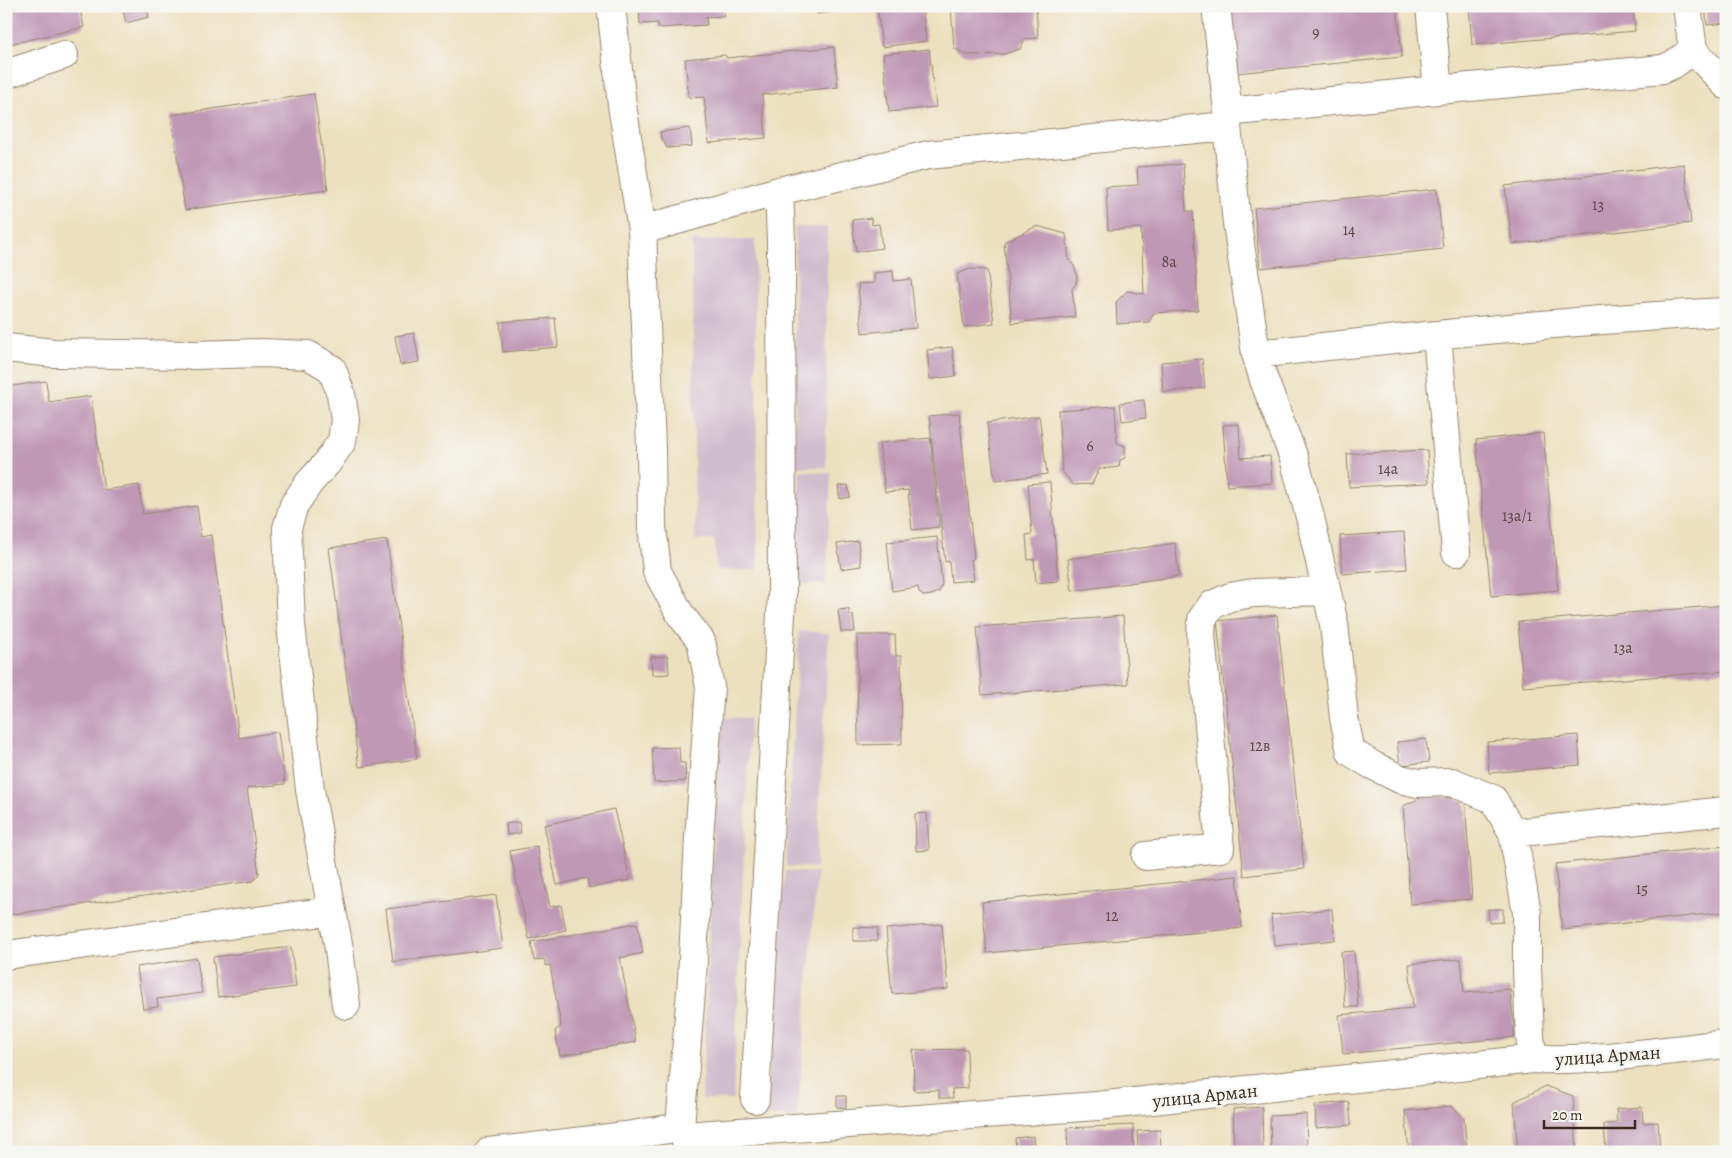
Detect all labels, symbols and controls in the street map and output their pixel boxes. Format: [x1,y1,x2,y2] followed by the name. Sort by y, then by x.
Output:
[1312,22,1320,44] house number: 9
[1592,194,1604,216] house number: 13
[1343,219,1355,241] house number: 14
[1161,251,1177,273] house number: 8а
[1086,435,1094,457] house number: 6
[1378,458,1399,480] house number: 14а
[1502,505,1533,527] house number: 13а/1
[1613,637,1633,659] house number: 13а
[1250,735,1270,757] house number: 12в
[1636,878,1648,900] house number: 15
[1105,905,1119,927] house number: 12
[1554,1039,1662,1073] street label: улица Арман
[1150,1078,1259,1115] street label: улица Арман
[1544,1098,1636,1130] scale bar
[1552,1105,1583,1125] text: 20 m

